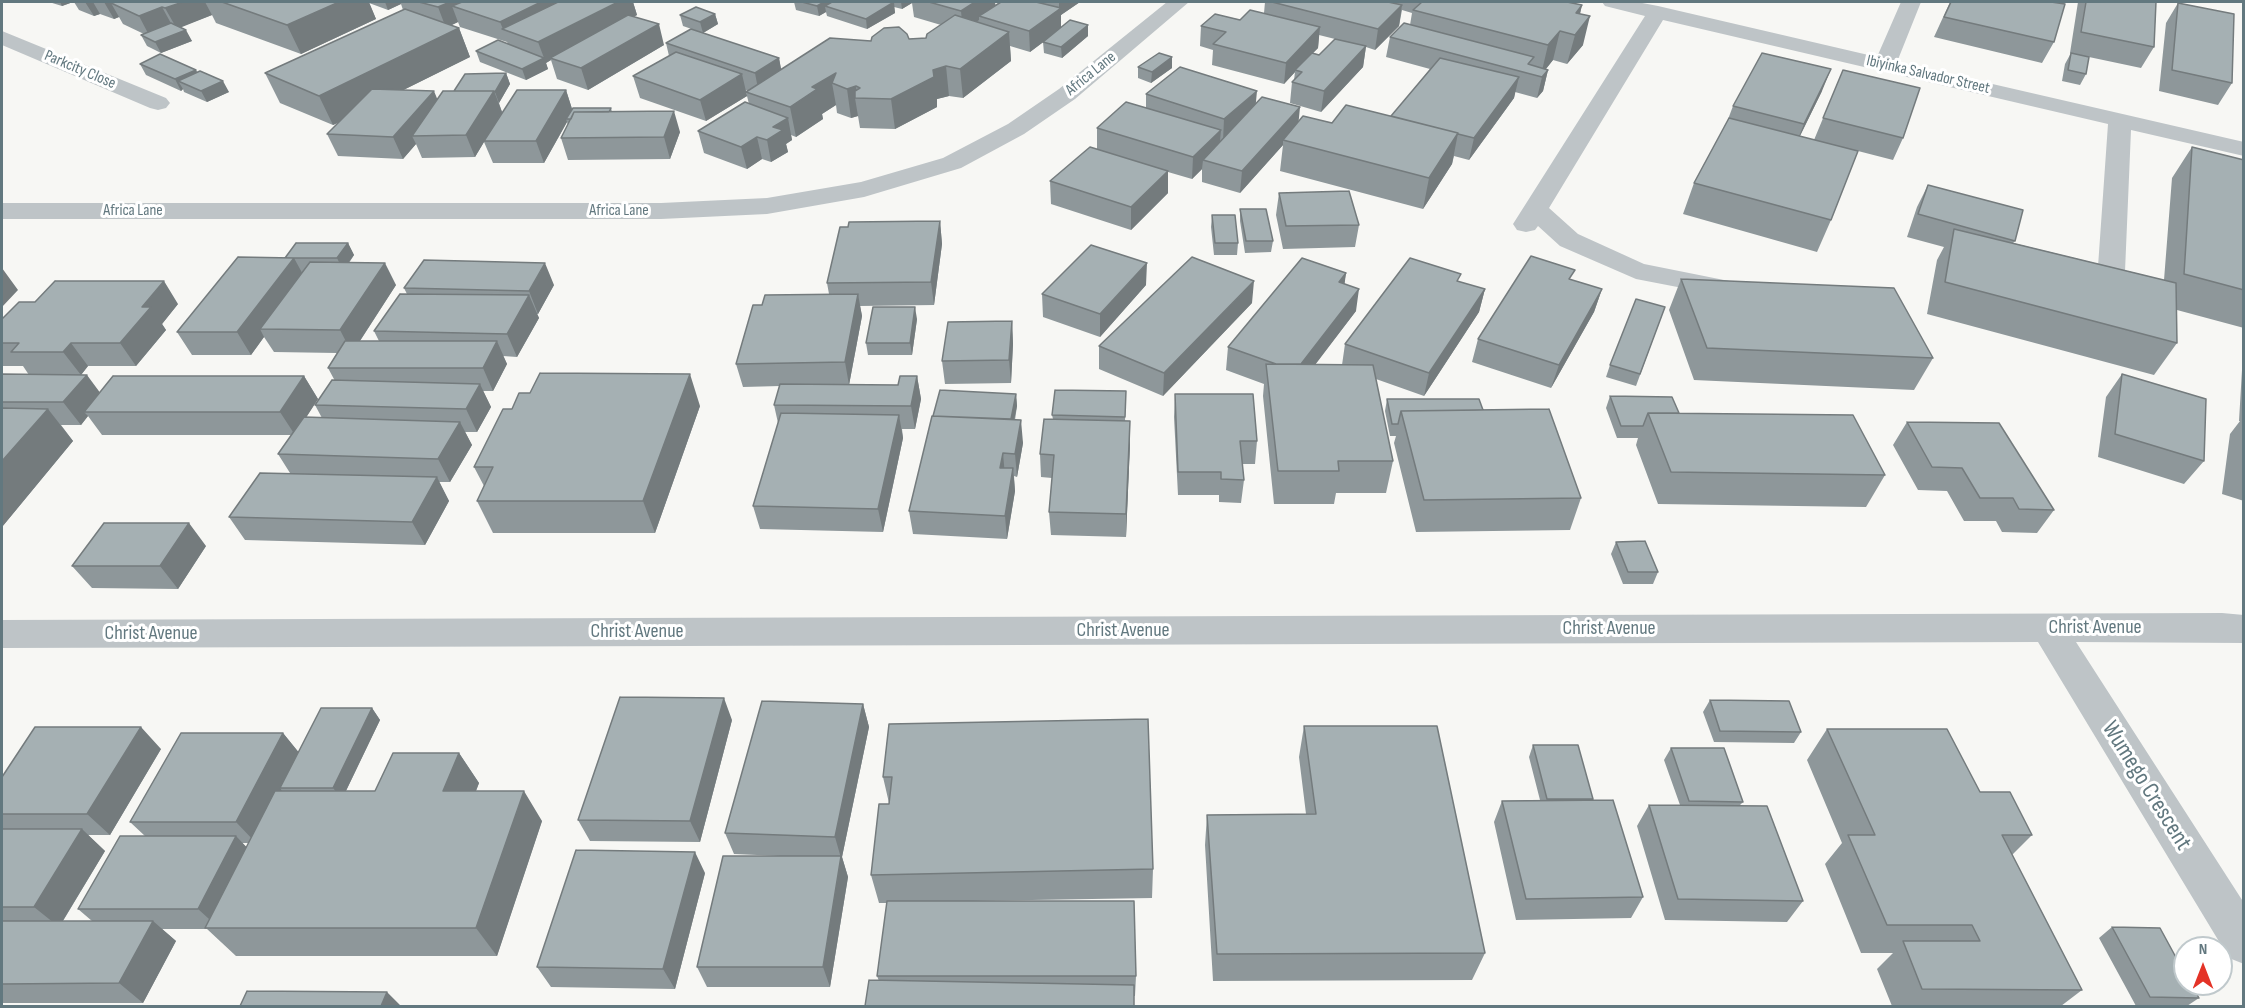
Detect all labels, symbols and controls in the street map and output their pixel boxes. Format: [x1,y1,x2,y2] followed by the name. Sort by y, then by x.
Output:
[41,46,119,94] street label: Parkcity Close
[1062,48,1120,100] street label: Africa Lane
[1864,51,1992,99] street label: Ibiyinka Salvador Street
[103,201,163,221] street label: Africa Lane
[589,201,649,221] street label: Africa Lane
[2048,616,2142,640] street label: Christ Avenue
[1562,617,1656,641] street label: Christ Avenue
[1076,619,1170,643] street label: Christ Avenue
[590,620,684,644] street label: Christ Avenue
[104,622,198,646] street label: Christ Avenue
[2095,716,2197,856] street label: Wumego Crescent
[2173,936,2233,996] north arrow
[2199,940,2207,959] text: N

